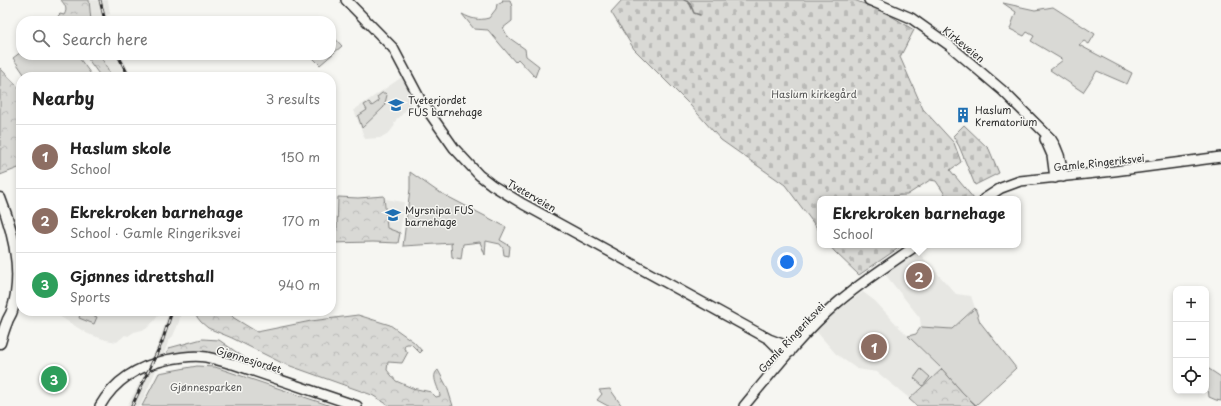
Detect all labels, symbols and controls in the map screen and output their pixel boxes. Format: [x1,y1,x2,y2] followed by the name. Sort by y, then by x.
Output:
[16,16,336,60] search box
[940,22,988,66] street label: Kirkeveien
[30,27,52,49] icon: search
[62,27,148,50] text: Search here
[32,85,94,111] text: Nearby
[771,86,857,101] park label: Haslum kirkegård
[266,89,320,108] text: 3 results
[408,92,482,119] place label: Tveterjordet FUS barnehage
[387,96,405,114] school or university icon: Tveterjordet FUS barnehage
[975,102,1037,129] place label: Haslum Krematorium
[954,106,972,124] building icon: Haslum Krematorium
[70,136,171,159] text: Haslum skole
[42,147,48,166] text: 1
[281,147,320,166] text: 150 m
[1053,150,1145,174] street label: Gamle Ringeriksvei
[70,159,111,178] text: School
[505,175,559,215] street label: Tveterveien
[817,196,1021,248] popup
[70,200,243,223] text: Ekrekroken barnehage
[832,201,1006,224] text: Ekrekroken barnehage
[405,202,474,229] place label: Myrsnipa FUS barnehage
[384,206,402,224] school or university icon: Myrsnipa FUS barnehage
[40,211,50,230] text: 2
[282,211,320,230] text: 170 m
[70,223,241,242] text: School · Gamle Ringeriksvei
[832,224,873,243] text: School
[777,252,797,272] your location
[906,261,932,291] pin: 2
[70,264,214,287] text: Gjønnes idrettshall
[41,275,49,294] text: 3
[278,275,320,294] text: 940 m
[1173,286,1209,394] map controls
[1173,286,1209,322] button: +
[70,287,110,306] text: Sports
[754,298,828,376] street label: Gamle Ringeriksvei
[1173,322,1209,358] button: −
[861,332,887,362] pin: 1
[215,342,283,376] street label: Gjønnesjordet
[1173,358,1209,394] button: locate
[41,364,67,394] pin: 3
[170,379,242,394] park label: Gjønnesparken

